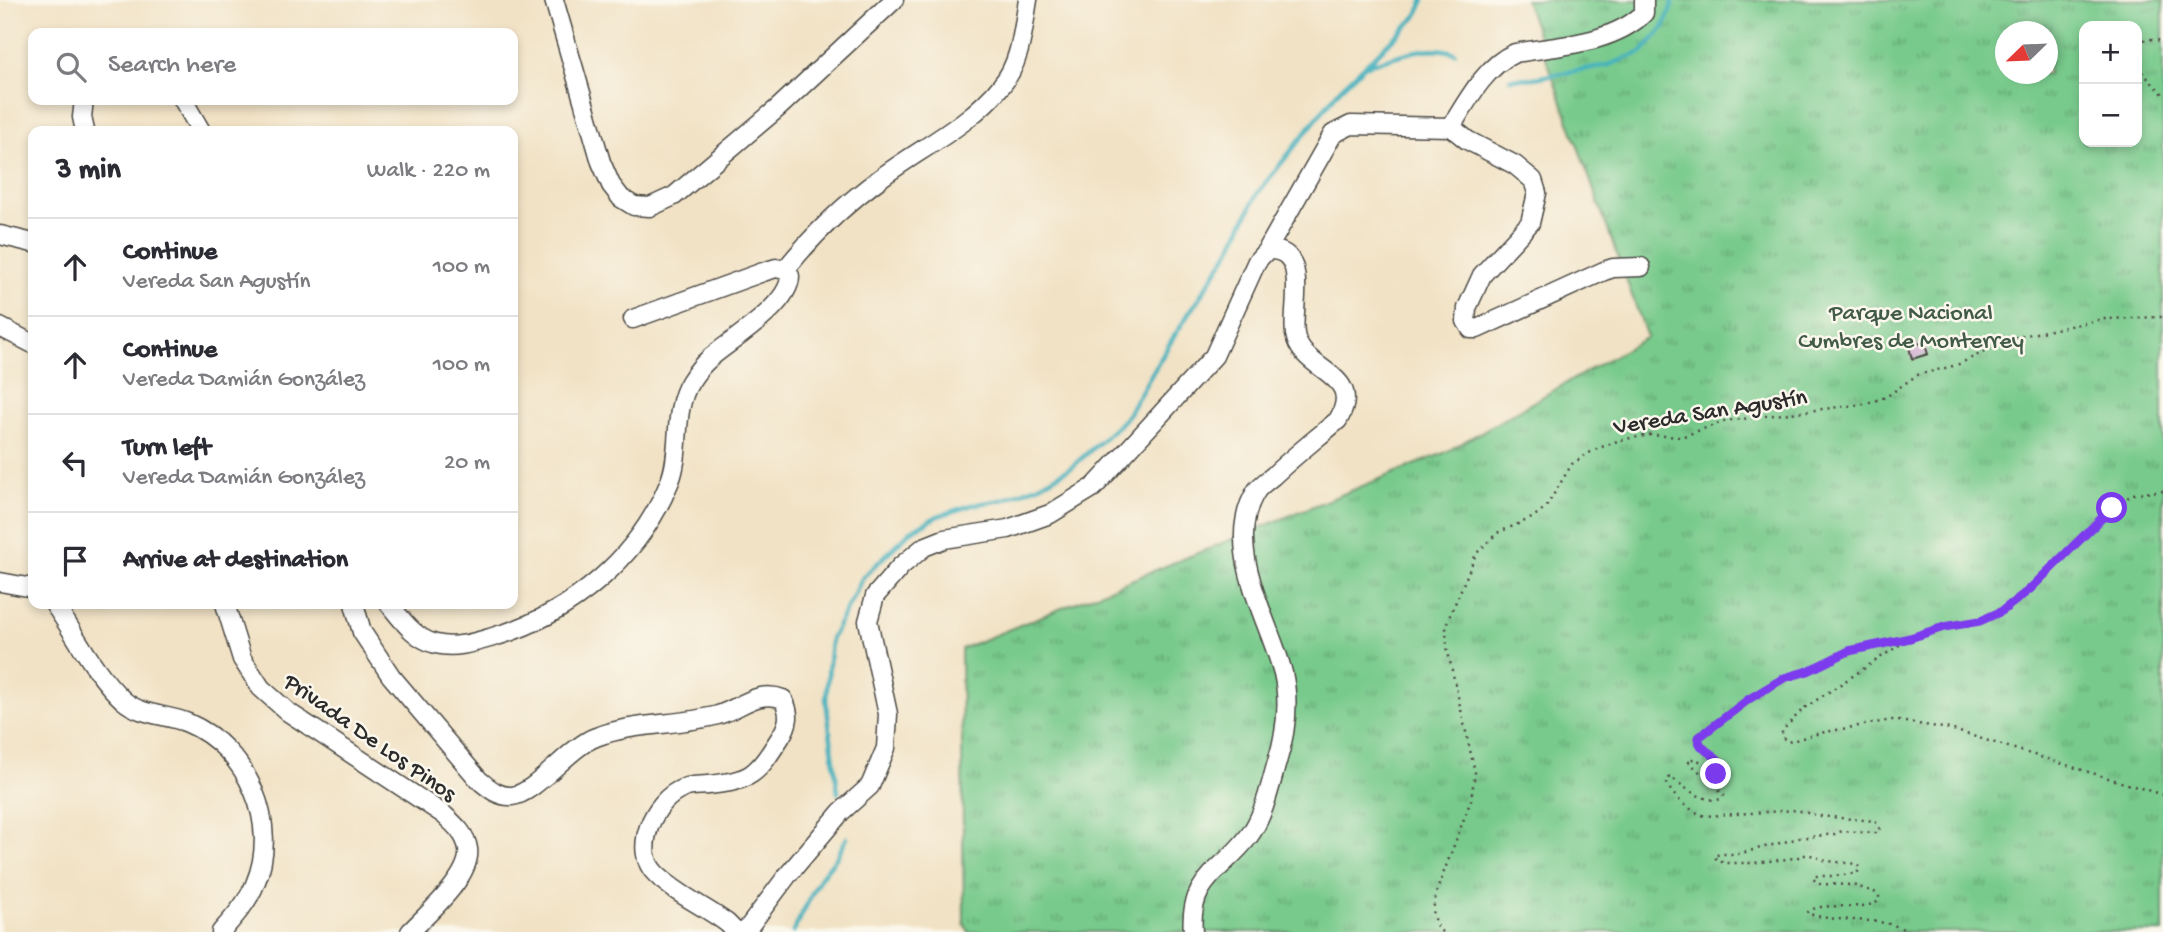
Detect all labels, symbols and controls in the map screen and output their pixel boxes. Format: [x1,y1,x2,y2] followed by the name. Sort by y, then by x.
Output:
[1995,21,2058,84] north arrow
[2079,21,2142,147] map controls
[2079,21,2142,84] button: +
[28,28,518,105] search box
[52,48,90,86] icon: search
[108,51,236,82] text: Search here
[2079,84,2142,147] button: −
[56,154,121,189] text: 3 min
[367,158,490,185] text: Walk · 220 m
[123,238,217,269] text: Continue
[56,248,94,286] icon: ahead
[433,254,490,281] text: 100 m
[123,269,310,296] text: Vereda San Agustín
[1798,300,2024,357] park label: Parque Nacional Cumbres de Monterrey
[123,336,217,367] text: Continue
[56,346,94,384] icon: ahead
[433,352,490,379] text: 100 m
[123,367,365,394] text: Vereda Damián González
[1611,384,1810,443] street label: Vereda San Agustín
[123,434,211,465] text: Turn left
[56,444,94,482] icon: left
[444,450,490,477] text: 20 m
[123,465,365,492] text: Vereda Damián González
[2096,492,2127,523] route start
[56,542,94,580] icon: arrive
[123,546,348,577] text: Arrive at destination
[276,668,462,810] street label: Privada De Los Pinos
[1700,758,1731,789] route end

